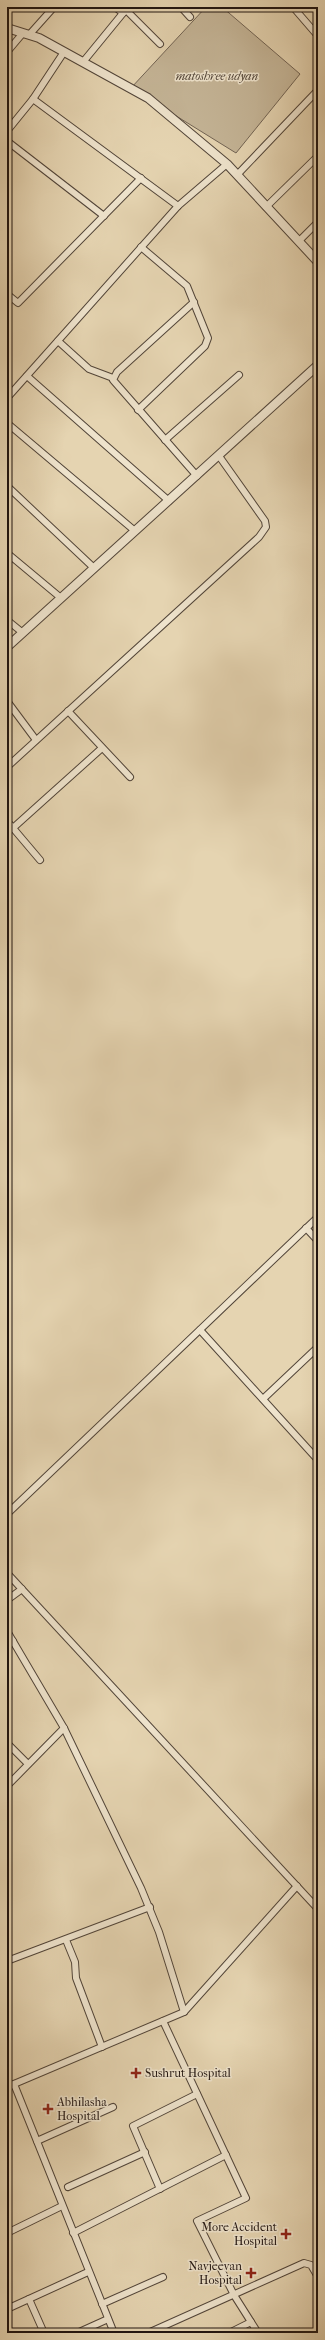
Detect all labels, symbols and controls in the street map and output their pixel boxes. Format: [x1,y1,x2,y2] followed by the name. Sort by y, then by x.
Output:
[176,69,259,83] park label: matoshree udyan
[145,2066,231,2080] place label: Sushrut Hospital
[130,2067,142,2079] marker: Sushrut Hospital
[56,2095,107,2123] place label: Abhilasha Hospital
[42,2103,54,2115] marker: Abhilasha Hospital
[201,2220,278,2248] place label: More Accident Hospital
[280,2228,292,2240] marker: More Accident Hospital
[189,2259,243,2287] place label: Navjeevan Hospital
[245,2267,257,2279] marker: Navjeevan Hospital

